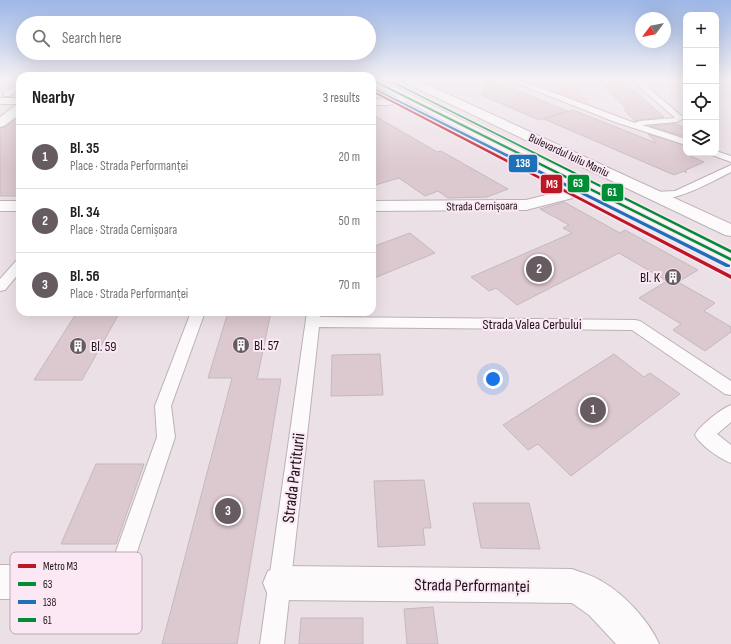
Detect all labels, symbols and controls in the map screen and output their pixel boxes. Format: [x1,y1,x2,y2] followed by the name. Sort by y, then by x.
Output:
[635,12,671,48] north arrow
[683,12,719,156] map controls
[683,12,719,48] button: +
[16,16,376,60] search box
[30,27,52,49] icon: search
[62,29,122,48] text: Search here
[683,48,719,84] button: −
[683,84,719,120] button: locate
[32,88,75,108] text: Nearby
[323,90,360,106] text: 3 results
[683,120,719,156] button: layers
[526,130,611,181] street label: Bulevardul Iuliu Maniu
[70,139,99,158] text: Bl. 35
[42,149,48,165] text: 1
[338,149,360,165] text: 20 m
[508,154,538,173] line badge: 138
[516,157,530,170] text: 138
[70,158,188,174] text: Place · Strada Performanței
[540,174,563,194] line badge: M3
[567,174,590,193] line badge: 63
[573,177,583,190] text: 63
[546,178,558,191] text: M3
[601,183,624,202] line badge: 61
[607,186,617,199] text: 61
[446,198,518,215] street label: Strada Cernișoara
[70,203,100,222] text: Bl. 34
[42,213,48,229] text: 2
[339,213,360,229] text: 50 m
[70,222,177,238] text: Place · Strada Cernișoara
[526,254,552,284] pin: 2
[70,267,100,286] text: Bl. 56
[663,267,683,287] building icon: Bl. K
[640,269,661,286] place label: Bl. K
[42,277,48,293] text: 3
[339,277,360,293] text: 70 m
[70,286,188,302] text: Place · Strada Performanței
[482,316,582,333] street label: Strada Valea Cerbului
[231,335,251,355] building icon: Bl. 57
[68,336,88,356] building icon: Bl. 59
[254,337,279,354] place label: Bl. 57
[91,338,117,355] place label: Bl. 59
[483,369,503,389] your location
[580,395,606,425] pin: 1
[279,432,309,524] street label: Strada Partiturii
[215,496,241,526] pin: 3
[10,552,142,634] legend
[43,560,78,573] text: Metro M3
[414,575,530,597] street label: Strada Performanței
[43,578,53,591] text: 63
[43,596,56,609] text: 138
[43,614,52,627] text: 61

